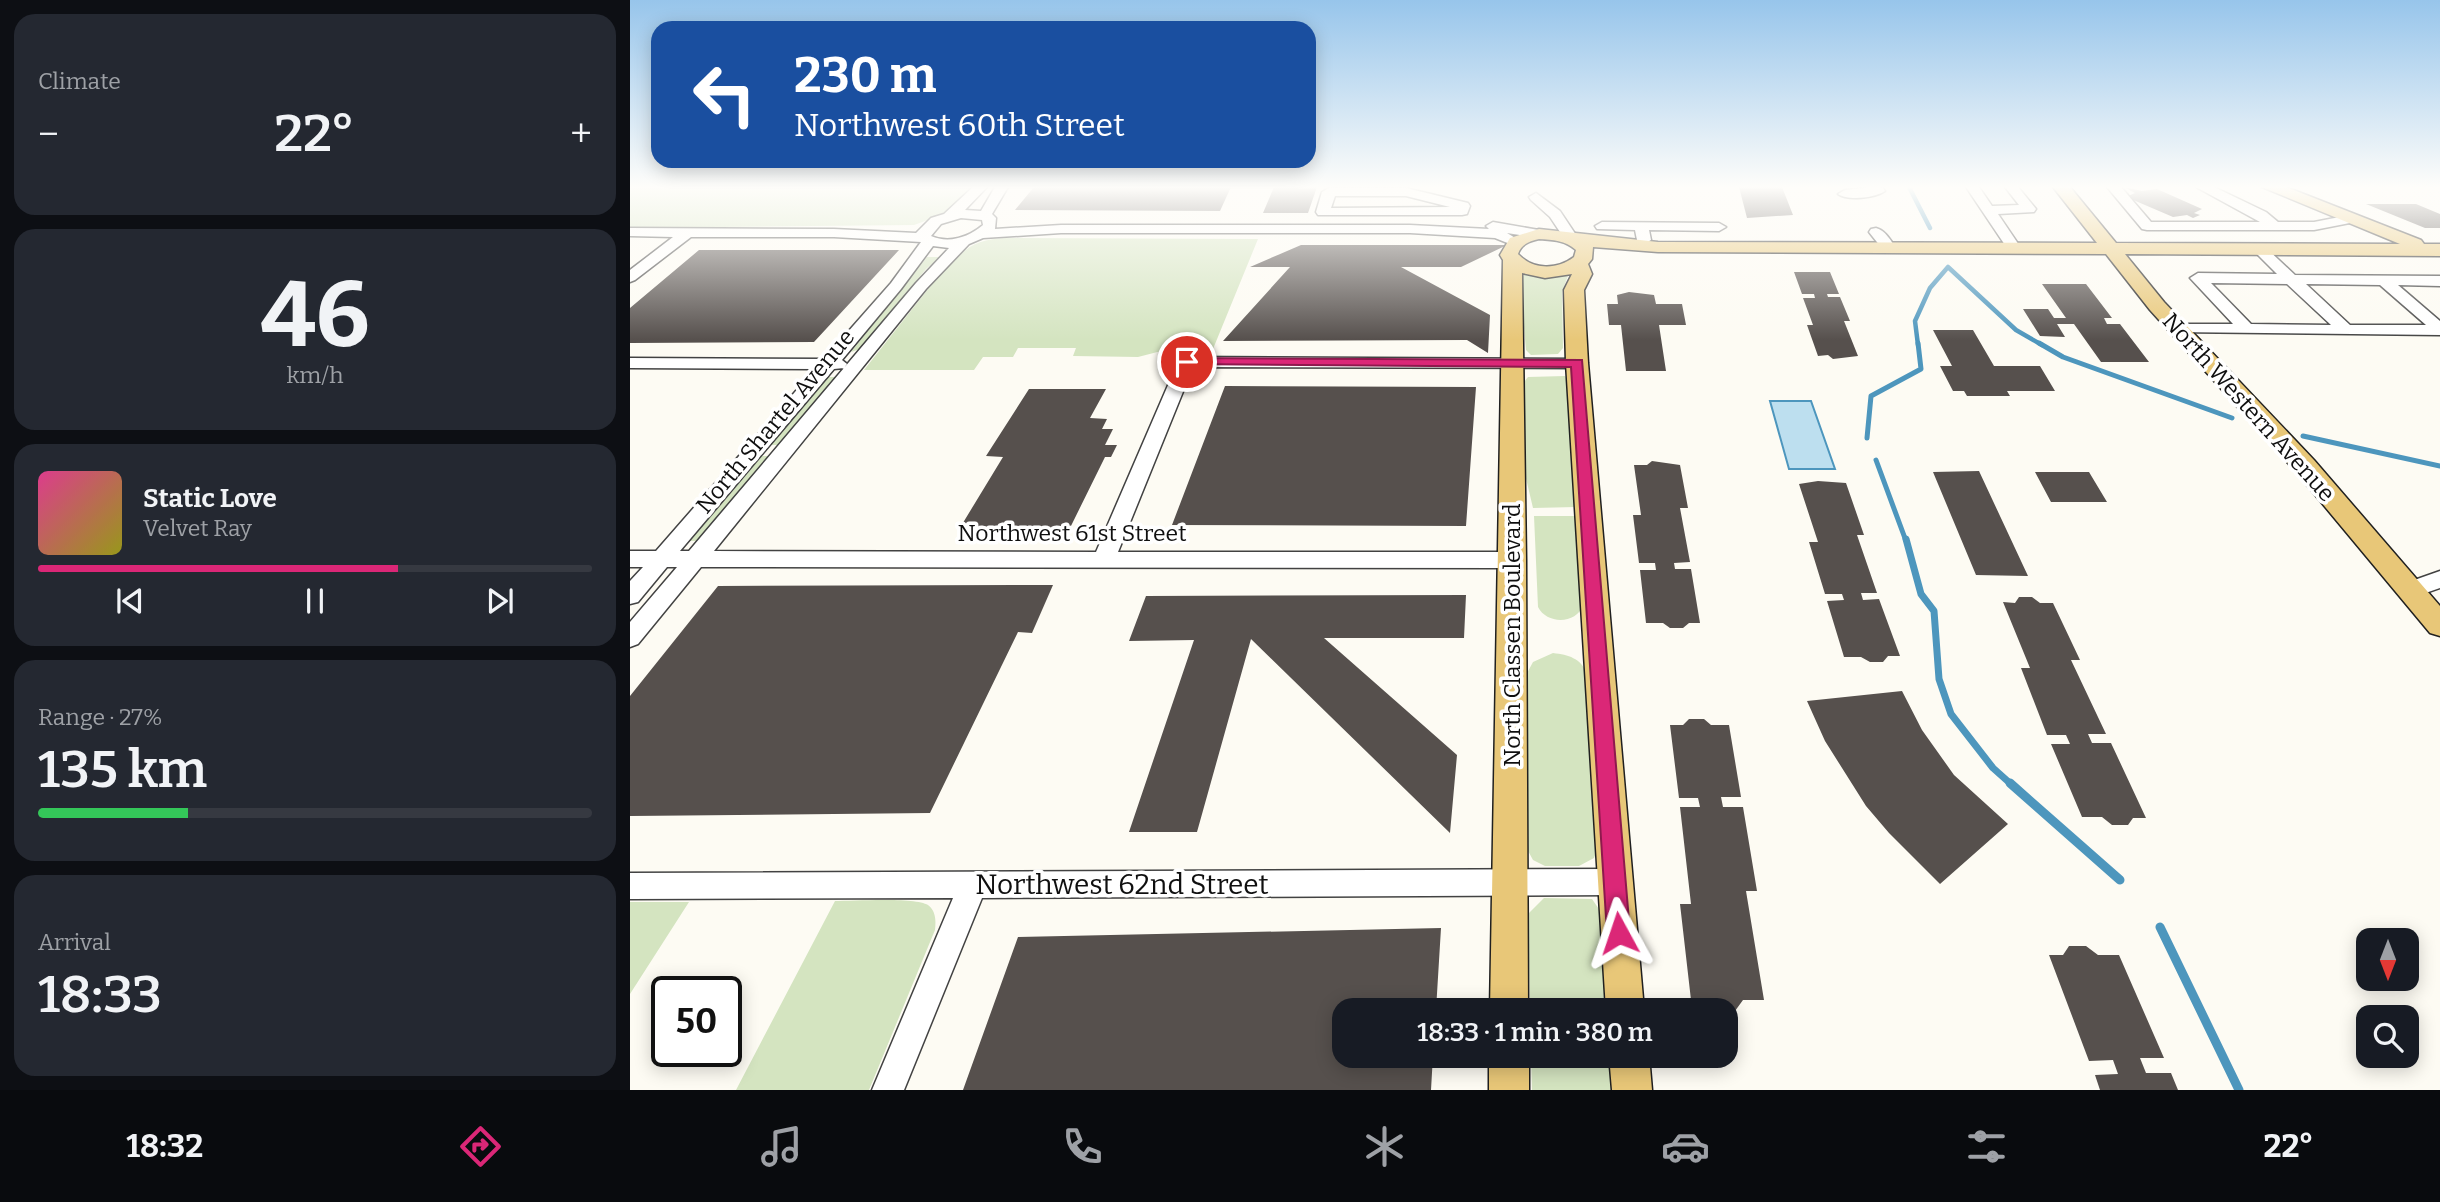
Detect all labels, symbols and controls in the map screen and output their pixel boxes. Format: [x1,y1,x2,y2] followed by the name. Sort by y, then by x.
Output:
[794,46,937,105] text: 230 m
[679,49,770,140] icon: left
[38,67,121,95] text: Climate
[274,102,355,165] text: 22°
[794,106,1125,144] text: Northwest 60th Street
[38,111,59,157] text: −
[570,111,592,157] text: +
[260,261,370,370] text: 46
[2157,307,2341,507] street label: North Western Avenue
[690,323,860,519] street label: North Shartel Avenue
[1157,332,1217,392] pin
[1168,343,1206,381] icon: arrive
[287,361,343,389] text: km/h
[143,483,277,514] text: Static Love
[1498,503,1526,767] street label: North Classen Boulevard
[143,514,252,542] text: Velvet Ray
[958,519,1186,547] street label: Northwest 61st Street
[111,582,149,620] icon: previous
[296,582,334,620] icon: pause
[481,582,519,620] icon: next
[38,703,162,731] text: Range · 27%
[38,738,207,801] text: 135 km
[975,868,1269,901] street label: Northwest 62nd Street
[1582,896,1656,970] position arrow
[38,928,111,956] text: Arrival
[2356,928,2418,990] north arrow
[2356,928,2419,1068] map controls
[38,963,162,1026] text: 18:33
[651,976,742,1067] speed limit sign: 50
[2356,1005,2419,1068] button: search
[1417,1017,1653,1048] text: 18:33 · 1 min · 380 m
[456,1122,505,1171] icon: directions
[757,1122,806,1171] icon: music
[1058,1122,1107,1171] icon: phone
[1360,1122,1409,1171] icon: climate
[1661,1122,1710,1171] icon: car
[1962,1122,2011,1171] icon: filters
[126,1127,203,1165] text: 18:32
[2264,1127,2314,1165] text: 22°

